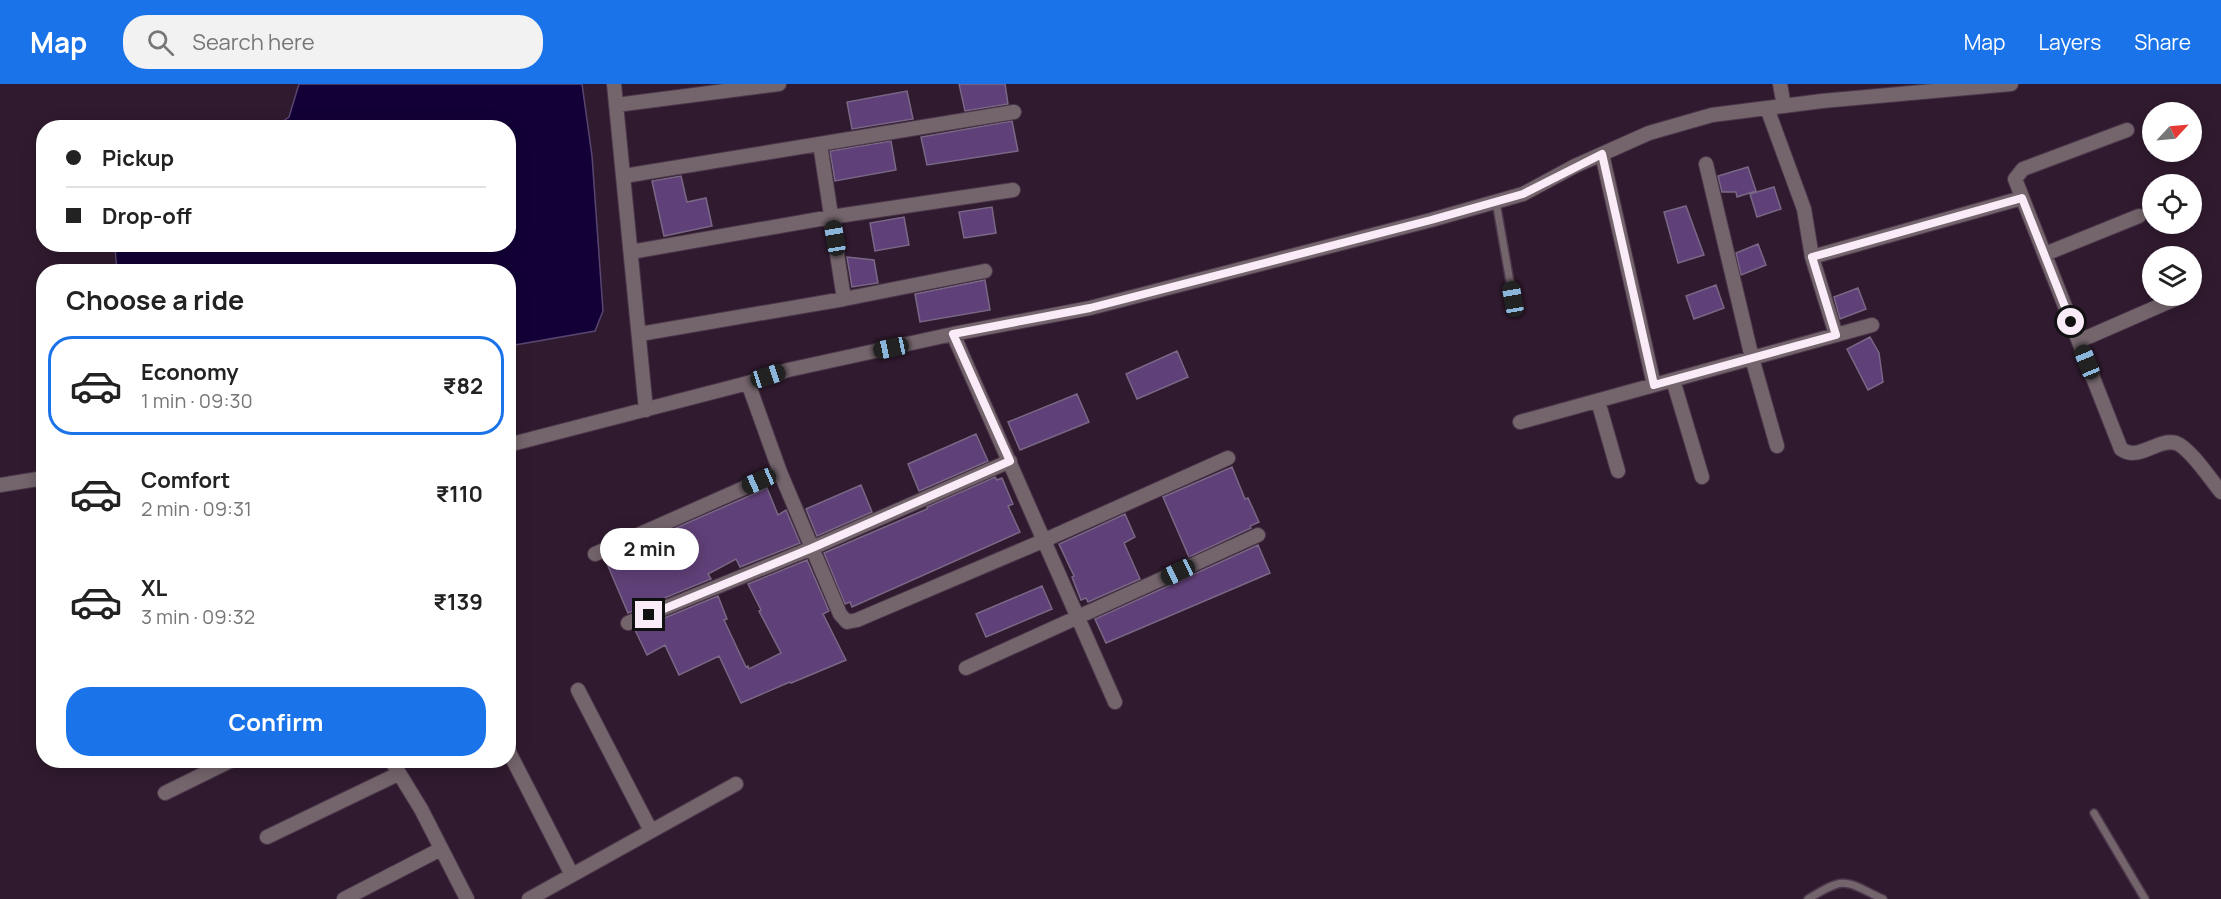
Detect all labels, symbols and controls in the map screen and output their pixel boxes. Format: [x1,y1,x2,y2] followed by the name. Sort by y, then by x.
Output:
[123,15,543,69] search box
[30,23,87,61] text: Map
[144,26,177,59] icon: search
[192,27,315,57] text: Search here
[1964,28,2005,56] text: Map
[2038,28,2101,56] text: Layers
[2134,28,2191,56] text: Share
[2142,102,2202,162] north arrow
[2142,102,2202,306] map controls
[102,143,174,173] text: Pickup
[2142,174,2202,234] button: locate
[102,201,192,231] text: Drop-off
[823,219,847,257] car
[2142,246,2202,306] button: layers
[1501,280,1525,318] car
[66,281,244,318] text: Choose a ride
[2057,308,2084,335] route start
[872,335,910,361] car
[2072,342,2102,382] car
[141,357,239,387] text: Economy
[69,359,123,413] icon: car
[748,362,788,390] car
[443,371,483,401] text: ₹82
[141,387,253,414] text: 1 min · 09:30
[141,465,230,495] text: Comfort
[739,465,779,497] car
[69,467,123,521] icon: car
[436,479,483,509] text: ₹110
[141,495,252,522] text: 2 min · 09:31
[600,528,698,570] callout: 2 min
[623,535,676,562] text: 2 min
[1158,556,1198,588] car
[141,573,167,603] text: XL
[69,575,123,629] icon: car
[433,587,483,617] text: ₹139
[635,601,662,628] route end
[141,603,255,630] text: 3 min · 09:32
[66,687,486,756] button: Confirm

